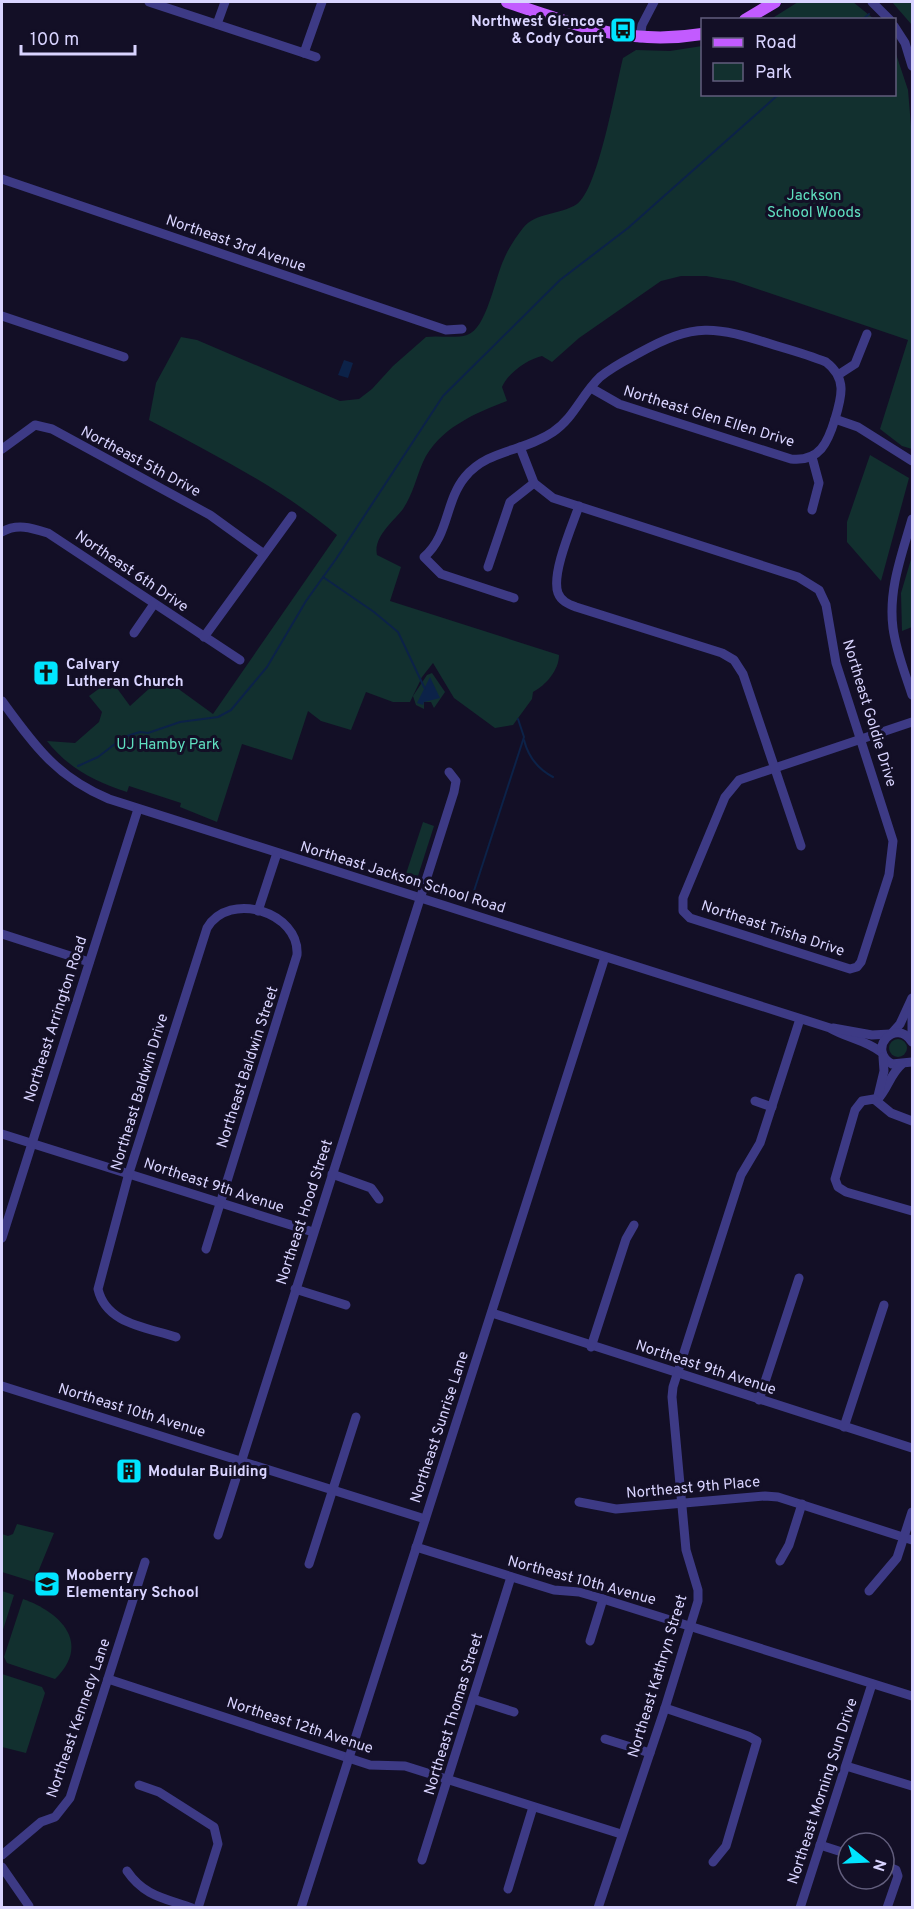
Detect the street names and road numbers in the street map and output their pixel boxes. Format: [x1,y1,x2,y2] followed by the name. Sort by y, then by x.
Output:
[163,212,308,277] street label: Northeast 3rd Avenue
[621,382,796,453] street label: Northeast Glen Ellen Drive
[77,423,204,502] street label: Northeast 5th Drive
[71,527,192,617] street label: Northeast 6th Drive
[837,638,900,789] street label: Northeast Goldie Drive
[298,838,508,919] street label: Northeast Jackson School Road
[698,897,847,962] street label: Northeast Trisha Drive
[21,934,92,1105] street label: Northeast Arrington Road
[213,984,284,1151] street label: Northeast Baldwin Street
[107,1012,173,1173] street label: Northeast Baldwin Drive
[273,1137,338,1288] street label: Northeast Hood Street
[141,1155,286,1218] street label: Northeast 9th Avenue
[633,1337,778,1400] street label: Northeast 9th Avenue
[407,1349,474,1506] street label: Northeast Sunrise Lane
[56,1380,208,1443] street label: Northeast 10th Avenue
[625,1473,761,1504] street label: Northeast 9th Place
[505,1552,658,1610] street label: Northeast 10th Avenue
[625,1593,692,1760] street label: Northeast Kathryn Street
[421,1631,488,1798] street label: Northeast Thomas Street
[43,1636,116,1801] street label: Northeast Kennedy Lane
[224,1694,375,1759] street label: Northeast 12th Avenue
[784,1696,863,1887] street label: Northeast Morning Sun Drive

